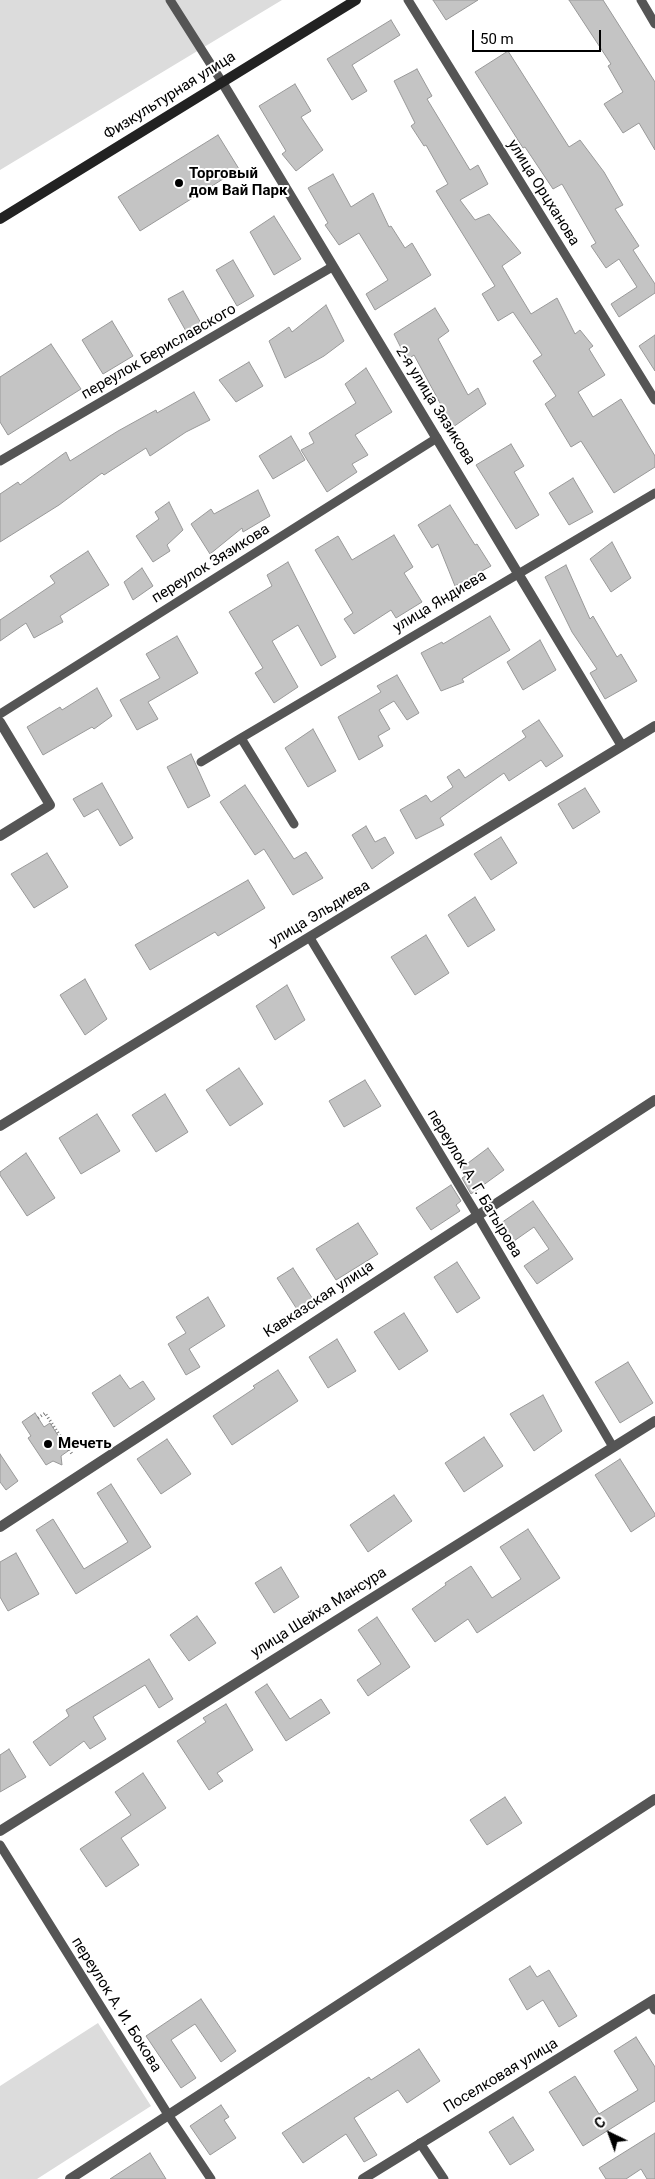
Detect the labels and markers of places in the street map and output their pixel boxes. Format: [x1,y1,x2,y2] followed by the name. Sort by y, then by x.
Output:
[189,165,287,200] place label: Торговый дом Вай Парк
[173,177,185,189] marker: Торговый дом Вай Парк
[58,1435,112,1453] place label: Мечеть
[42,1438,54,1450] marker: Мечеть

